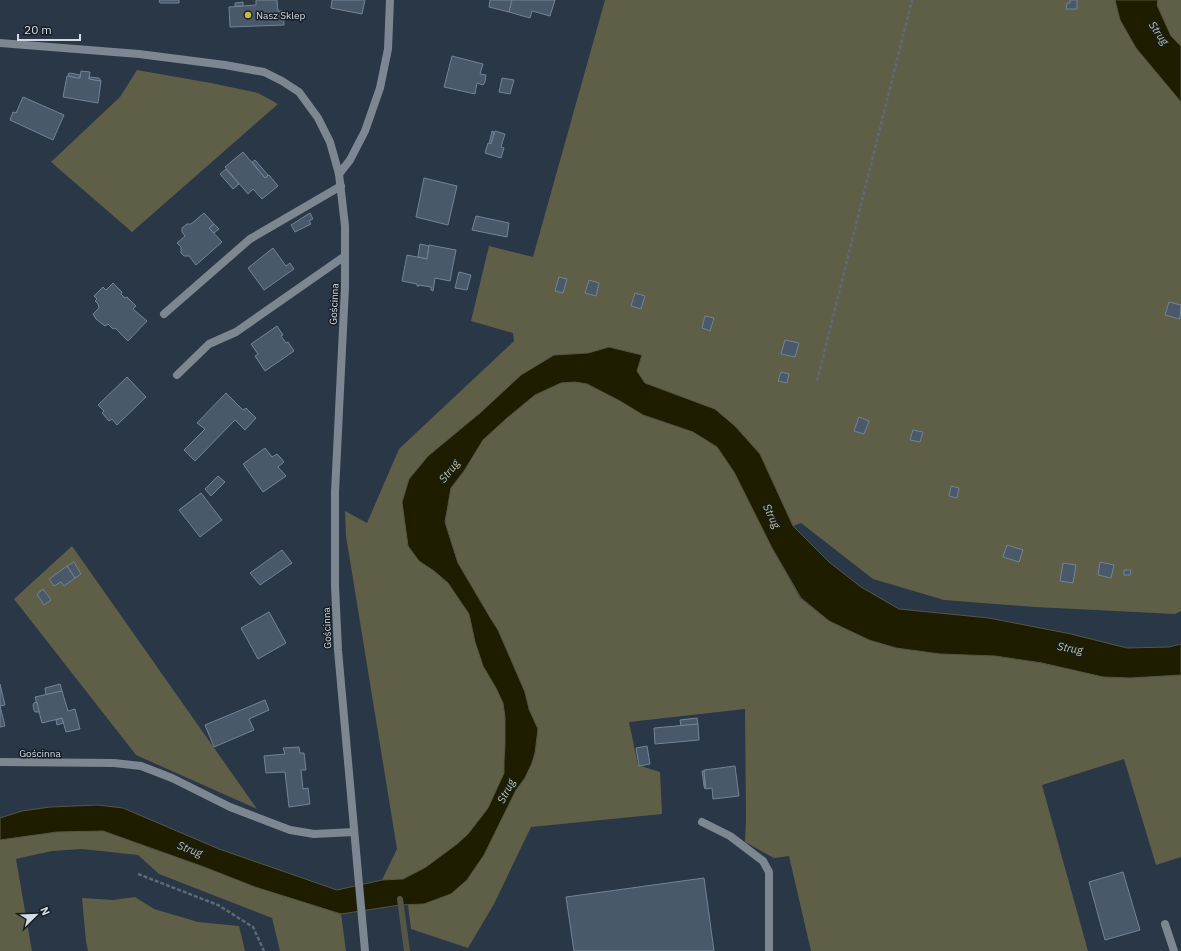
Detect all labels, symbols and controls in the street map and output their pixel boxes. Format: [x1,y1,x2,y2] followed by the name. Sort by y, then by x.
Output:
[256,9,305,22] place label: Nasz Sklep
[243,10,253,20] marker: Nasz Sklep
[18,16,80,42] scale bar
[1146,18,1172,48] water label: Strug
[24,22,52,37] text: 20 m
[326,282,342,325] street label: Gościnna
[436,456,463,485] water label: Strug
[760,501,784,531] water label: Strug
[320,606,334,649] street label: Gościnna
[1056,639,1084,657] water label: Strug
[19,747,61,760] street label: Gościnna
[494,776,518,806] water label: Strug
[176,838,205,860] water label: Strug
[16,895,56,935] north arrow
[37,905,53,918] text: N

